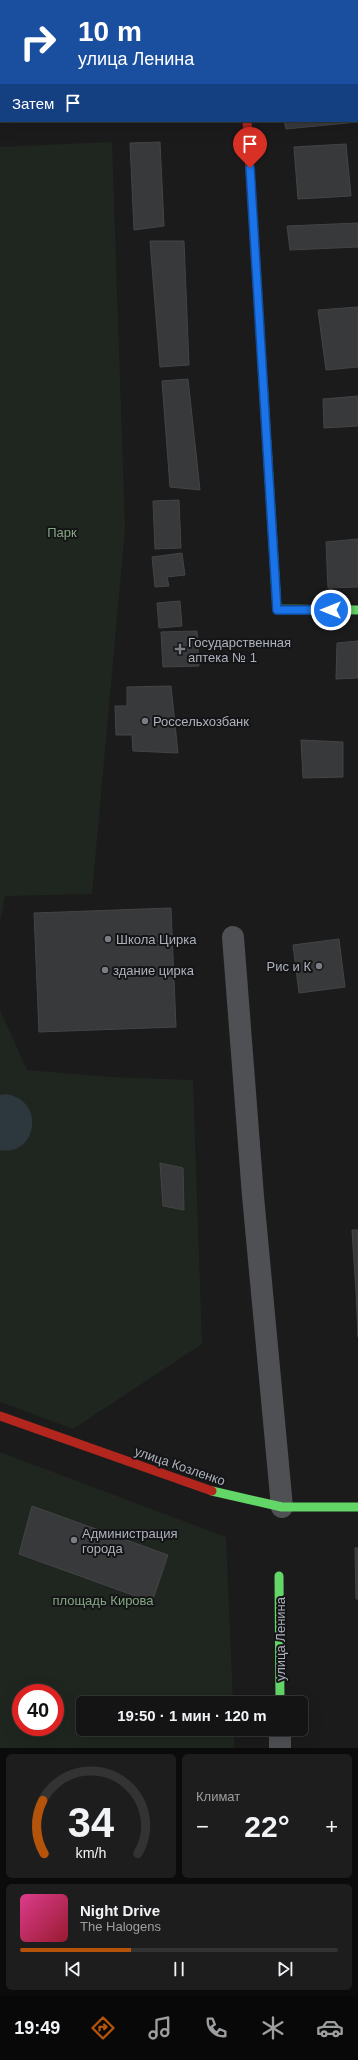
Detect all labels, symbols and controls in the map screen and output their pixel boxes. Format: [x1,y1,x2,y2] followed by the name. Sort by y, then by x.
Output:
[12,16,64,68] icon: right
[78,16,142,47] text: 10 m
[78,49,194,69] text: улица Ленина
[62,92,84,114] icon: arrive
[12,95,54,112] text: Затем
[233,127,267,168] pin
[239,133,261,155] icon: arrive
[47,525,77,540] park label: Парк
[310,589,352,631] position arrow
[188,635,291,665] place label: Государственная аптека № 1
[175,644,185,654] marker: Государственная аптека № 1
[153,714,249,729] place label: Россельхозбанк
[140,716,150,726] marker: Россельхозбанк
[116,932,197,947] place label: Школа Цирка
[103,934,113,944] marker: Школа Цирка
[267,959,311,974] place label: Рис и К
[314,961,324,971] marker: Рис и К
[113,963,195,978] place label: здание цирка
[100,965,110,975] marker: здание цирка
[133,1443,227,1489] street label: улица Козленко
[82,1526,178,1556] place label: Администрация города
[69,1535,79,1545] marker: Администрация города
[52,1593,154,1608] park label: площадь Кирова
[273,1596,288,1681] street label: улица Ленина
[12,1684,64,1736] speed limit sign: 40
[117,1707,267,1724] text: 19:50 · 1 мин · 120 m
[196,1789,240,1804] text: Климат
[68,1799,114,1846] text: 34
[244,1810,290,1843] text: 22°
[196,1814,209,1839] text: −
[325,1814,338,1839] text: +
[76,1845,107,1861] text: km/h
[80,1902,160,1919] text: Night Drive
[80,1919,161,1934] text: The Halogens
[62,1958,84,1980] icon: previous
[168,1958,190,1980] icon: pause
[274,1958,296,1980] icon: next
[89,2014,117,2042] icon: directions
[146,2014,174,2042] icon: music
[202,2014,230,2042] icon: phone
[259,2014,287,2042] icon: climate
[316,2014,344,2042] icon: car
[14,2018,60,2038] text: 19:49

